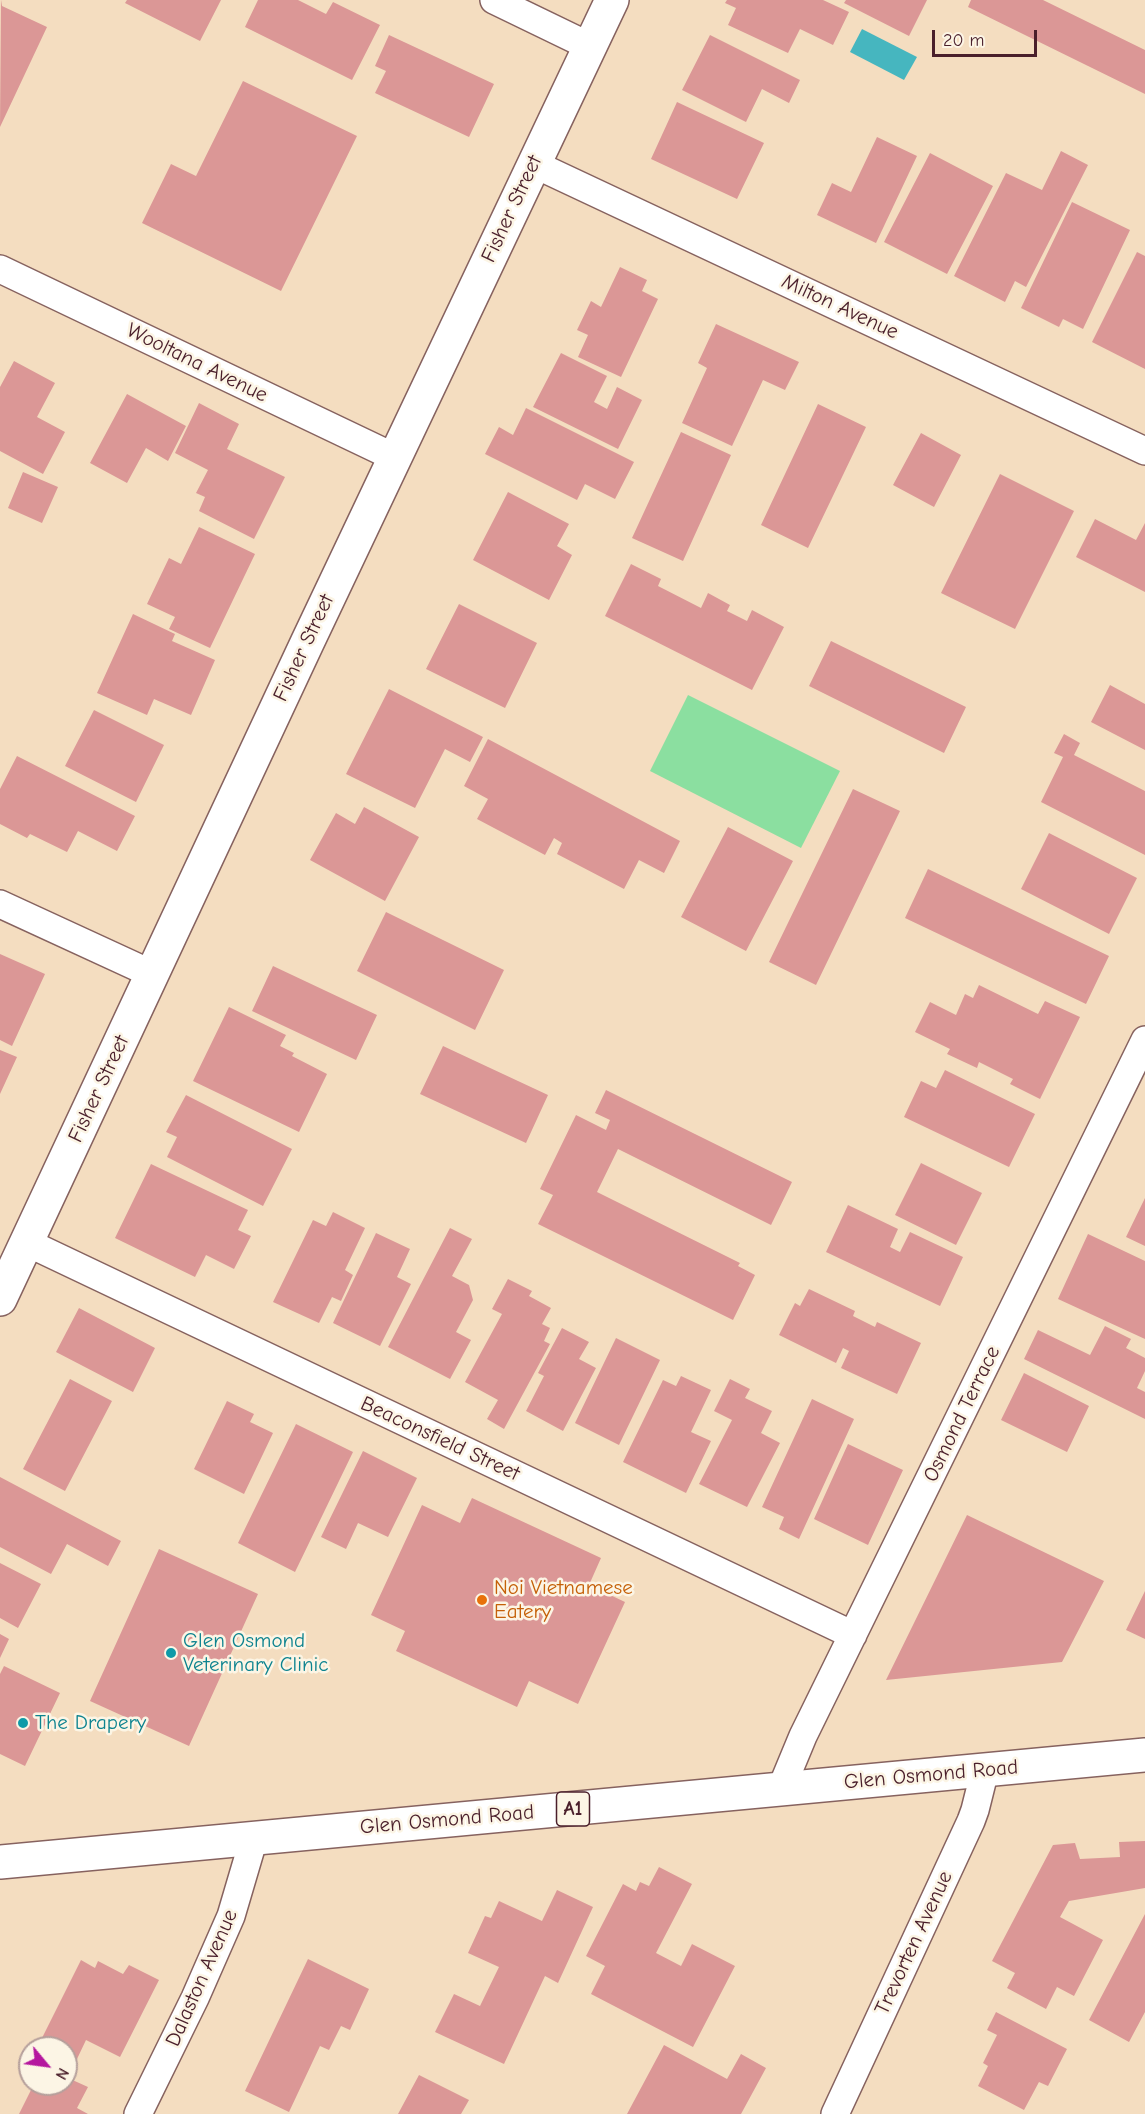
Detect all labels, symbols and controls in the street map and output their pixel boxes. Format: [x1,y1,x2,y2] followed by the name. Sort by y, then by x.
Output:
[935,18,1040,56] scale bar
[943,30,984,51] text: 20 m
[476,151,548,267] street label: Fisher Street
[778,269,902,345] street label: Milton Avenue
[122,318,272,408] street label: Wooltana Avenue
[268,590,340,706] street label: Fisher Street
[63,1031,135,1147] street label: Fisher Street
[918,1342,1006,1486] street label: Osmond Terrace
[356,1391,524,1487] street label: Beaconsfield Street
[494,1575,633,1625] place label: Noi Vietnamese Eatery
[475,1593,489,1607] marker: Noi Vietnamese Eatery
[183,1628,328,1678] place label: Glen Osmond Veterinary Clinic
[164,1646,178,1660] marker: Glen Osmond Veterinary Clinic
[35,1710,146,1736] place label: The Drapery
[16,1716,30,1730] marker: The Drapery
[843,1755,1019,1795] street label: Glen Osmond Road
[556,1792,590,1826] road number: A1
[359,1800,535,1840] street label: Glen Osmond Road
[870,1867,958,2019] street label: Trevorten Avenue
[161,1906,243,2050] street label: Dalaston Avenue
[18,2036,78,2096] north arrow
[52,2065,72,2083] text: N

